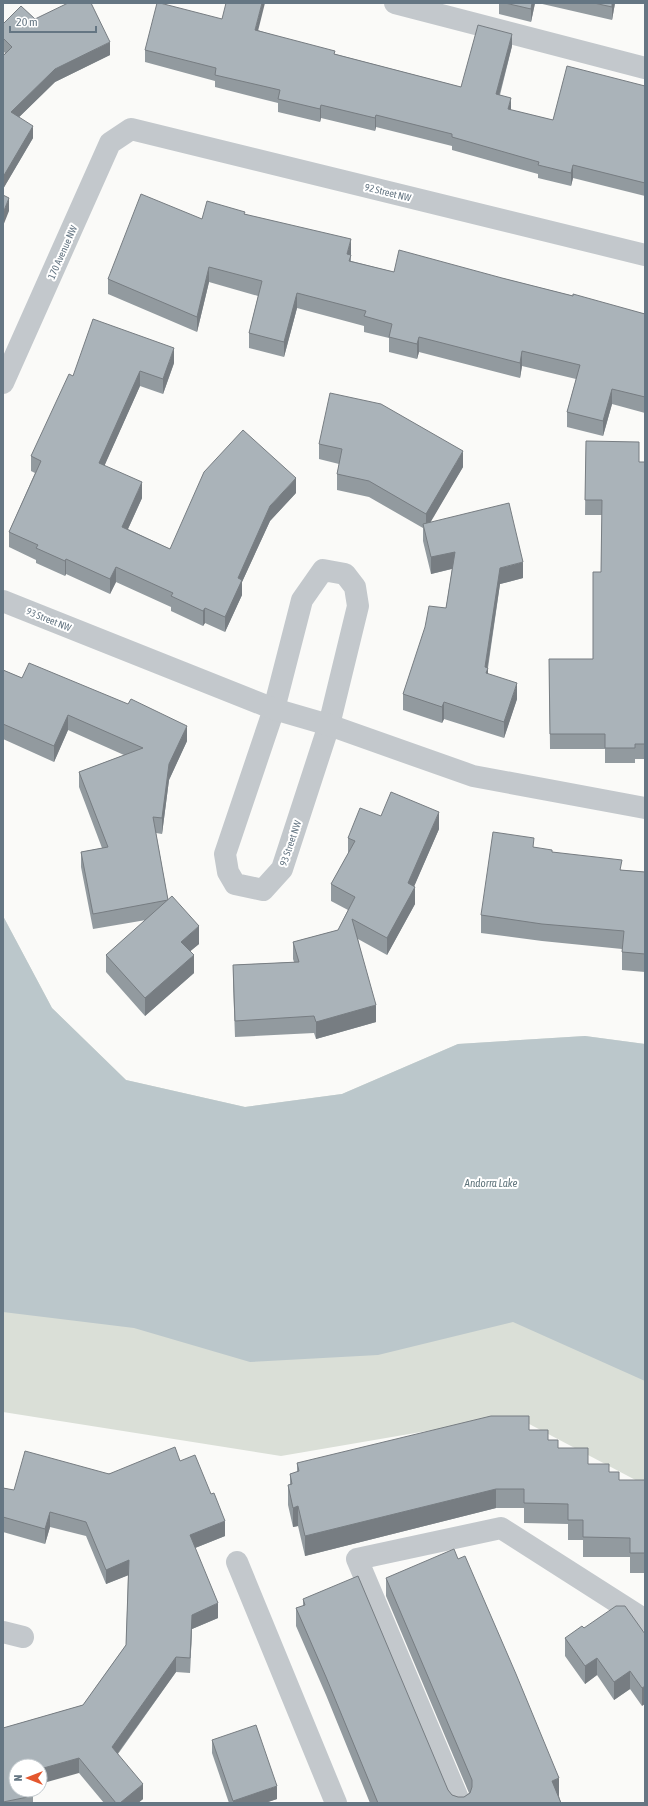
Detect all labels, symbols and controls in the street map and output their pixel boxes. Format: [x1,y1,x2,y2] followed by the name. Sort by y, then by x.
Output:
[10,8,96,34] scale bar
[16,15,38,29] text: 20 m
[364,181,413,204] street label: 92 Street NW
[46,223,80,281] street label: 170 Avenue NW
[25,606,73,634] street label: 93 Street NW
[278,818,304,867] street label: 93 Street NW
[464,1177,517,1189] water label: Andorra Lake
[8,1758,48,1798] north arrow
[12,1775,24,1781] text: N

